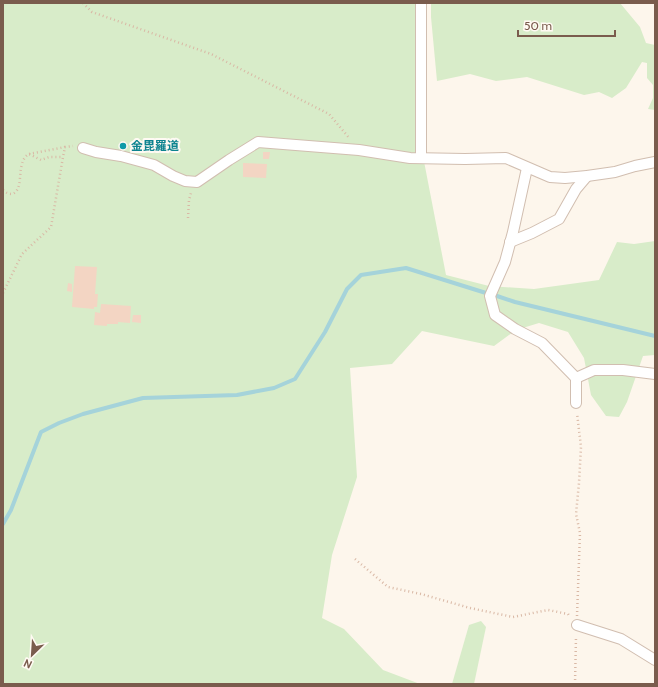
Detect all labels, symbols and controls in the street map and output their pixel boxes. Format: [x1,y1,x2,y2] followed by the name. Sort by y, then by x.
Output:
[518,12,615,38] scale bar
[524,18,552,33] text: 50 m
[131,138,179,153] place label: 金毘羅道
[118,141,128,151] marker: 金毘羅道
[12,635,52,675] north arrow
[21,656,34,672] text: N

